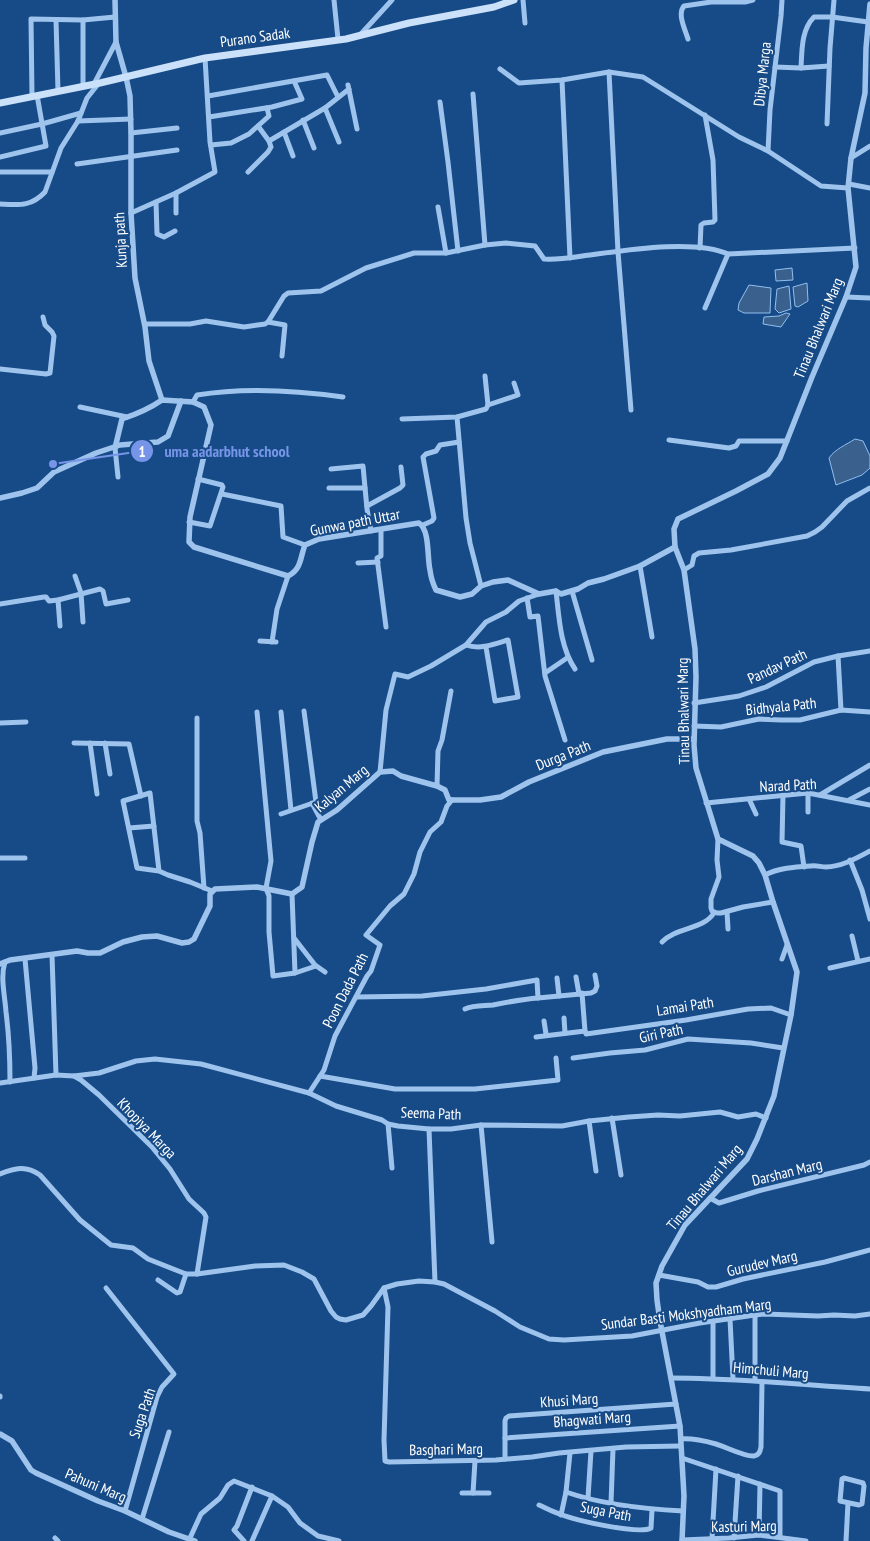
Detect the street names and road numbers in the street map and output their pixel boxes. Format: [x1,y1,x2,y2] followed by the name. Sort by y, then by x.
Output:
[219,23,291,51] street label: Purano Sadak
[749,41,775,107] street label: Dibya Marga
[109,212,131,268] street label: Kunja path
[789,275,847,381] street label: Tinau Bhalwari Marg
[308,504,402,540] street label: Gunwa path Uttar
[744,644,810,688] street label: Pandav Path
[673,657,693,765] street label: Tinau Bhalwari Marg
[745,693,817,719] street label: Bidhyala Path
[533,735,593,775] street label: Durga Path
[310,760,372,816] street label: Kalyan Marg
[759,774,817,796] street label: Narad Path
[318,949,372,1031] street label: Poon Dada Path
[655,992,715,1020] street label: Lamai Path
[637,1019,685,1047] street label: Giri Path
[113,1094,181,1162] street label: Khopiya Marga
[400,1102,462,1124] street label: Seema Path
[662,1140,746,1234] street label: Tinau Bhalwari Marg
[750,1154,824,1190] street label: Darshan Marg
[725,1246,799,1280] street label: Gurudev Marg
[600,1294,772,1334] street label: Sundar Basti Mokshyadham Marg
[733,1357,809,1383] street label: Himchuli Marg
[125,1385,159,1441] street label: Suga Path
[539,1388,599,1412] street label: Khusi Marg
[553,1407,631,1431] street label: Bhagwati Marg
[409,1439,483,1459] street label: Basghari Marg
[63,1464,129,1506] street label: Pahuni Marg
[579,1497,633,1525] street label: Suga Path
[711,1516,777,1536] street label: Kasturi Marg

